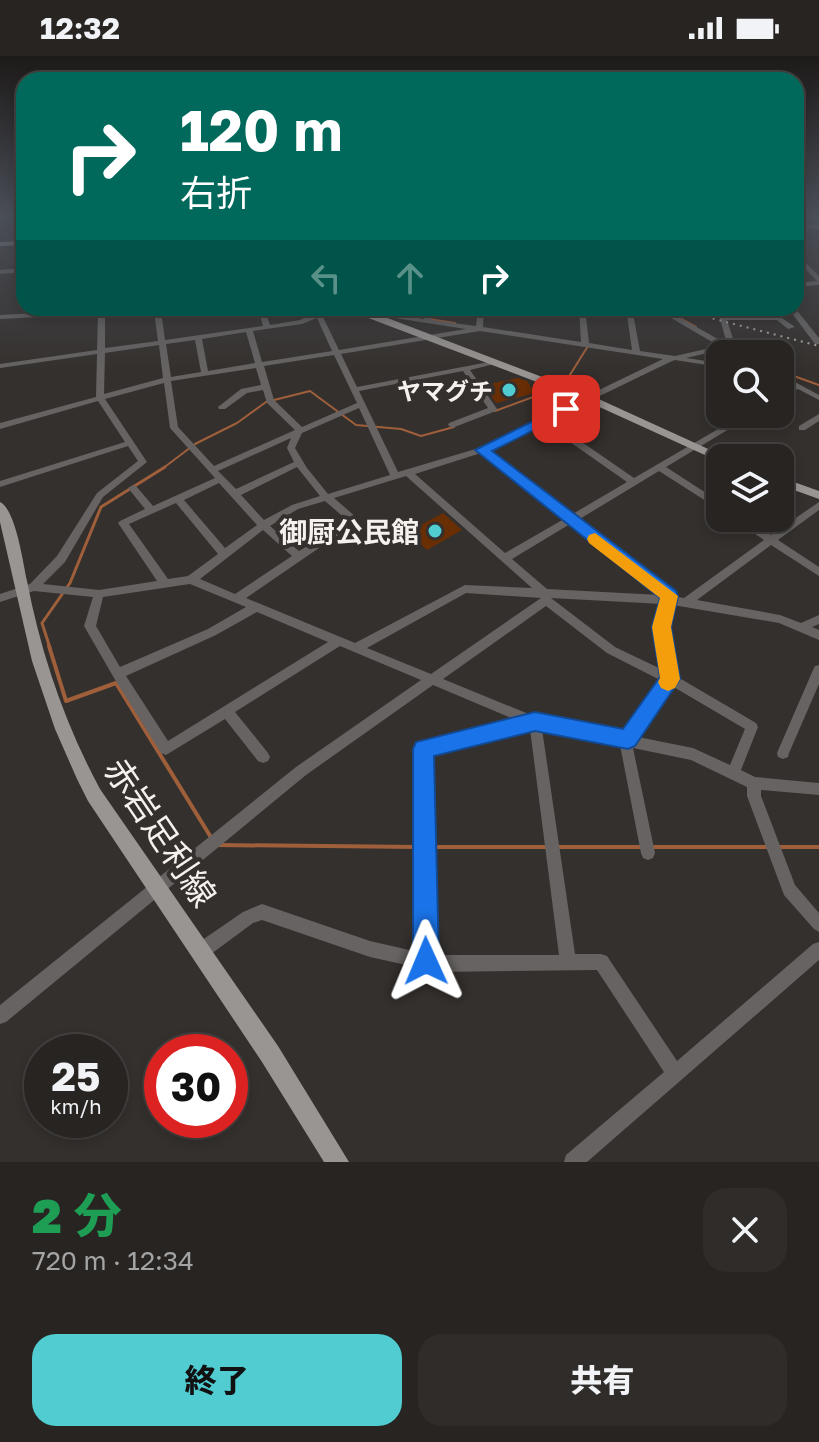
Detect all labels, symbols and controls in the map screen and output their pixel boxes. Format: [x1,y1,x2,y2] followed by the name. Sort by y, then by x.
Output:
[40,10,120,46] text: 12:32
[180,96,342,163] text: 120 m
[48,104,152,208] icon: right
[180,171,252,214] text: 右折
[304,256,348,300] icon: left
[388,256,432,300] icon: ahead
[472,256,516,300] icon: right
[706,340,794,532] map controls
[706,340,794,428] button: search
[532,375,600,443] pin
[397,376,493,405] place label: ヤマグチ
[500,381,518,399] marker: ヤマグチ
[544,387,588,431] icon: arrive
[706,444,794,532] button: layers
[279,515,419,548] place label: 御厨公民館
[426,522,444,540] marker: 御厨公民館
[97,750,225,914] street label: 赤岩足利線
[384,919,468,1003] position arrow
[144,1034,248,1138] speed limit sign: 30
[52,1052,100,1100] text: 25
[51,1094,101,1118] text: km/h
[32,1186,122,1244] text: 2 分
[703,1188,787,1272] button: close
[32,1245,194,1276] text: 720 m · 12:34
[32,1334,402,1426] button: 終了
[418,1334,787,1426] button: 共有

